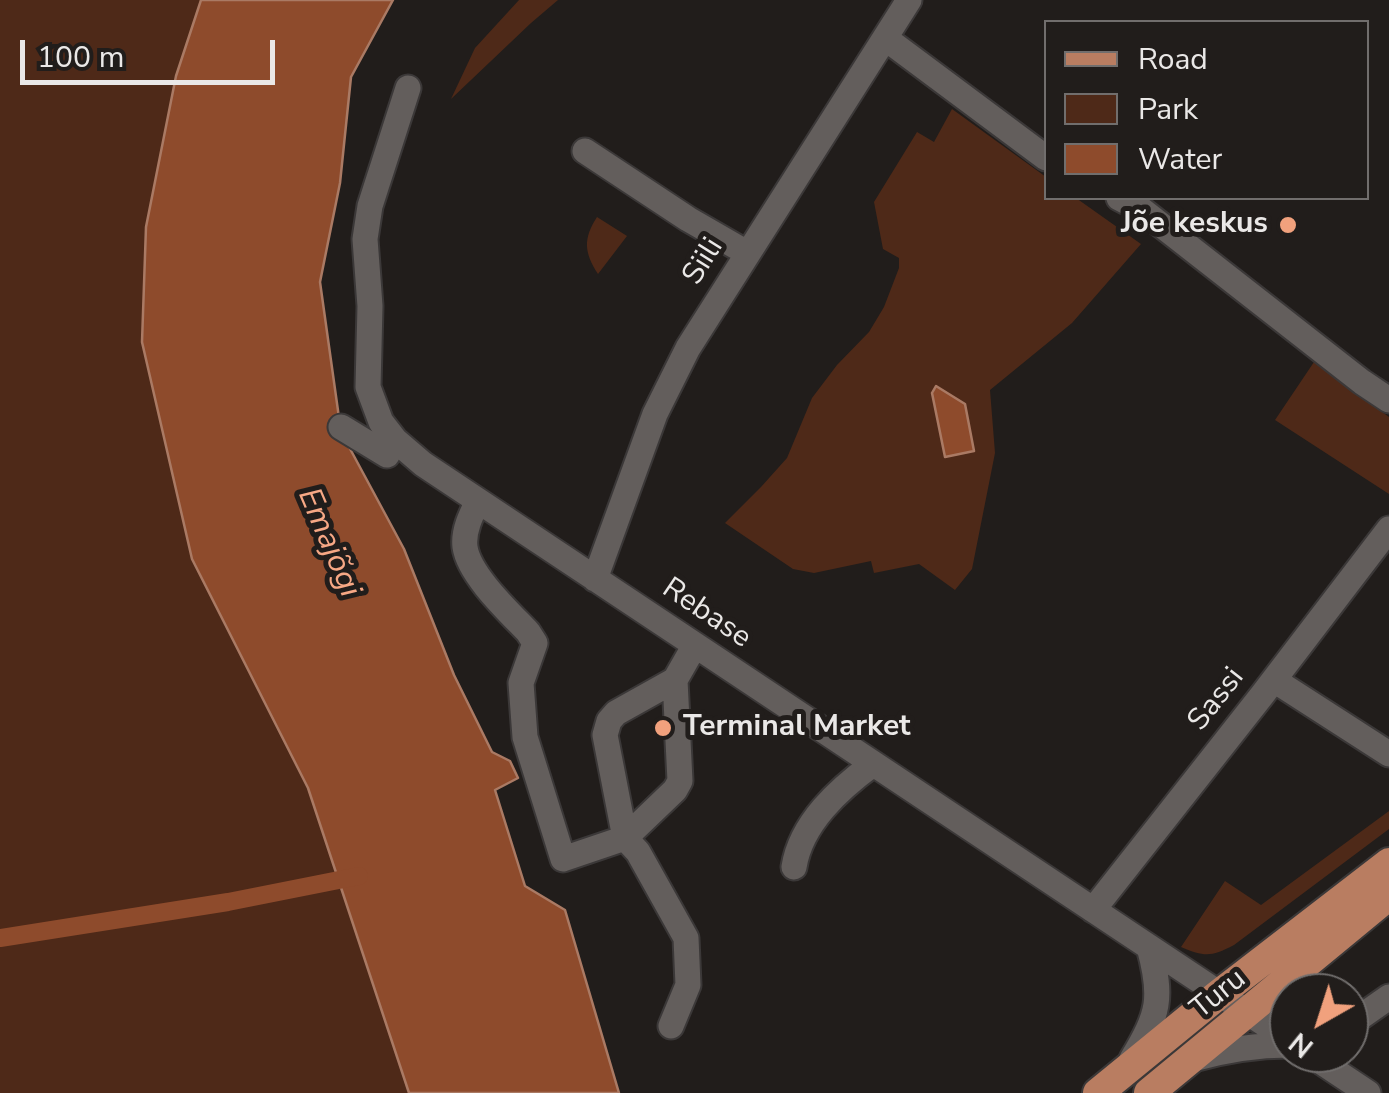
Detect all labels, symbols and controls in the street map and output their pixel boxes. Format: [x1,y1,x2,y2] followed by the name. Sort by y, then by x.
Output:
[25,20,280,82] scale bar
[1044,20,1369,200] legend
[37,37,124,78] text: 100 m
[1138,39,1208,80] text: Road
[1138,89,1198,130] text: Park
[1138,139,1222,180] text: Water
[1121,207,1268,243] place label: Jõe keskus
[1277,214,1299,236] marker: Jõe keskus
[676,232,732,292] street label: Siili
[288,483,368,603] water label: Emajõgi
[655,571,757,657] street label: Rebase
[1181,661,1253,739] street label: Sassi
[683,710,911,746] place label: Terminal Market
[652,717,674,739] marker: Terminal Market
[1184,962,1254,1028] street label: Turu
[1269,973,1369,1073] north arrow
[1281,1023,1321,1066] text: N

